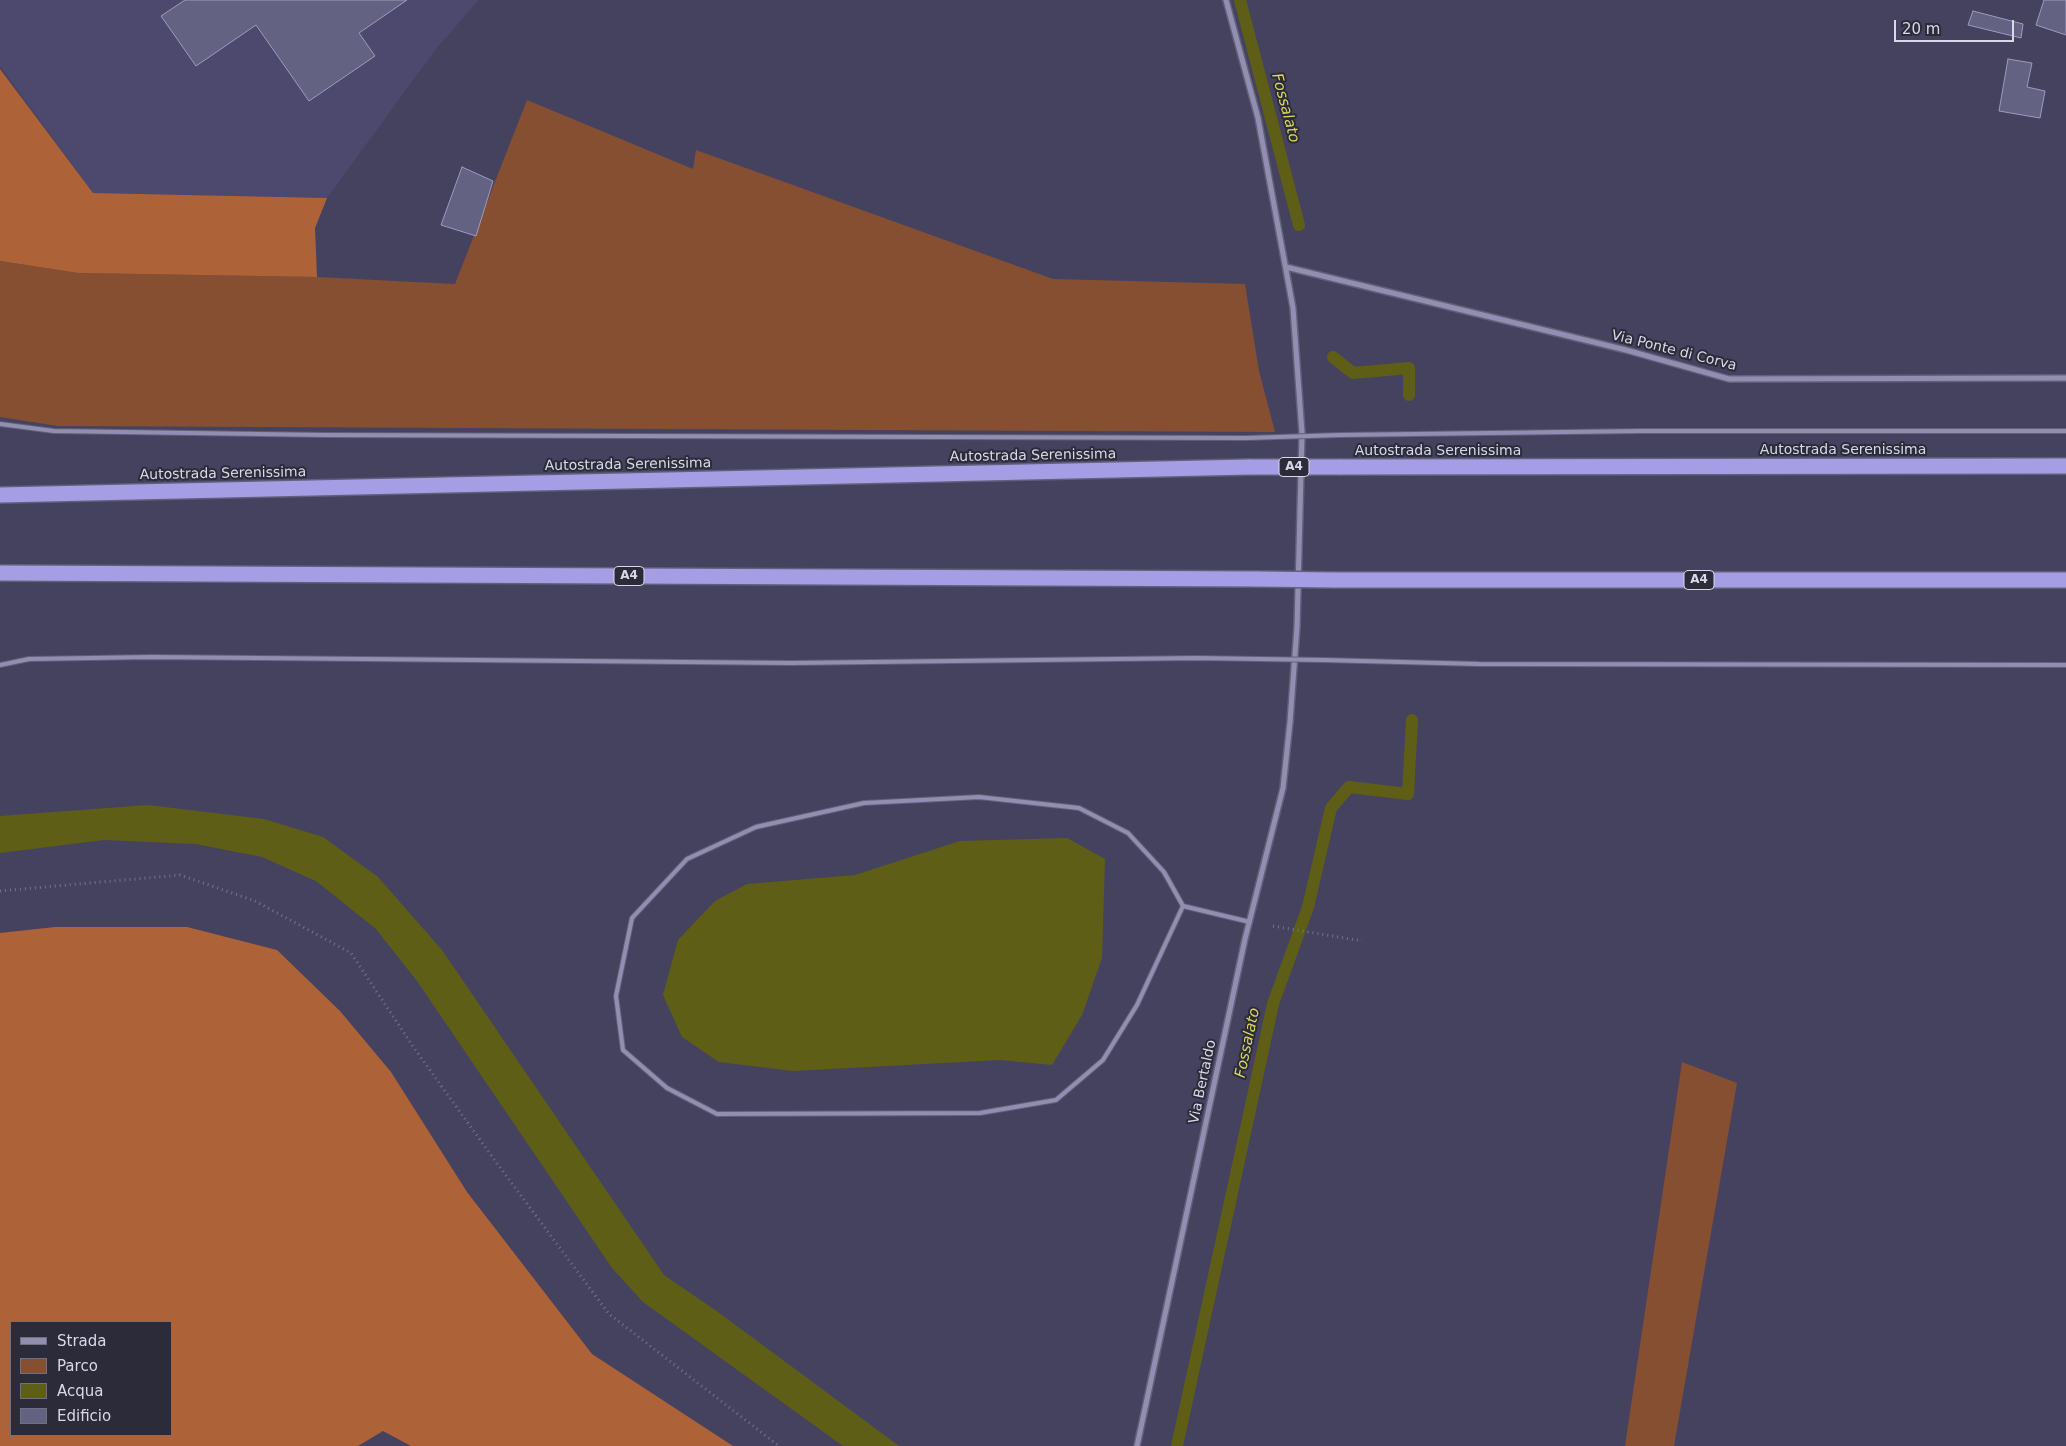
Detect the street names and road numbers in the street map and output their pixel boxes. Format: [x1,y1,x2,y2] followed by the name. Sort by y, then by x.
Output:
[1610,327,1738,375] street label: Via Ponte di Corva
[1760,442,1926,458] street label: Autostrada Serenissima
[1355,443,1521,459] street label: Autostrada Serenissima
[950,446,1116,466] street label: Autostrada Serenissima
[545,455,711,475] street label: Autostrada Serenissima
[1279,458,1309,477] road number: A4
[140,464,306,484] street label: Autostrada Serenissima
[614,566,644,586] road number: A4
[1684,570,1714,590] road number: A4
[1186,1038,1220,1126] street label: Via Bertaldo

